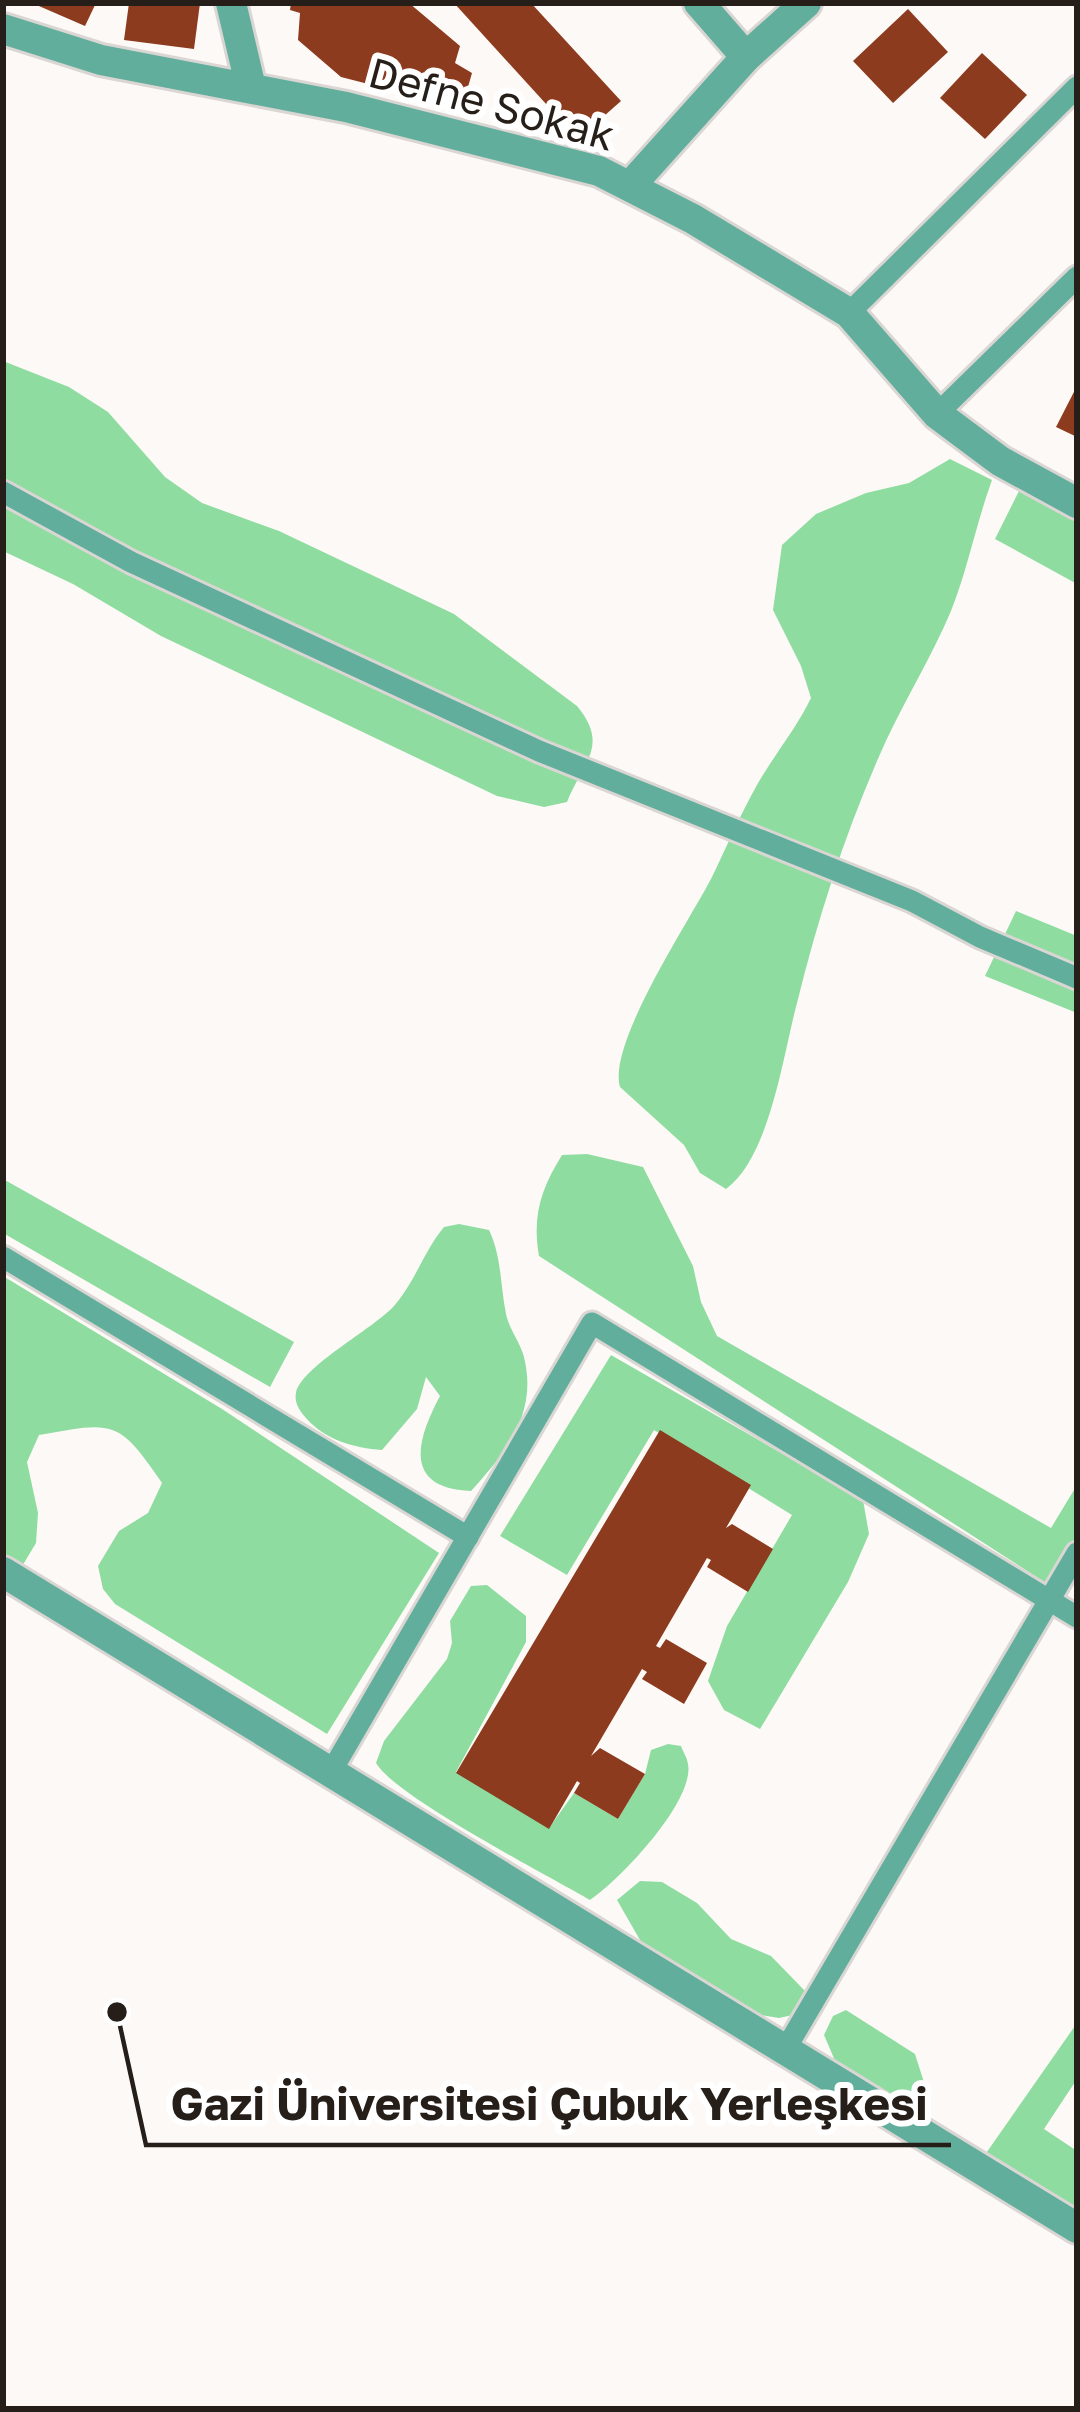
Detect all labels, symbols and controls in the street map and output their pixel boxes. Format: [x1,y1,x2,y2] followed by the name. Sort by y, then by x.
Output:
[364,46,620,160] street label: Defne Sokak
[146,2064,951,2145] callout: Gazi Üniversitesi Çubuk Yerleşkesi
[170,2076,928,2130] text: Gazi Üniversitesi Çubuk Yerleşkesi

